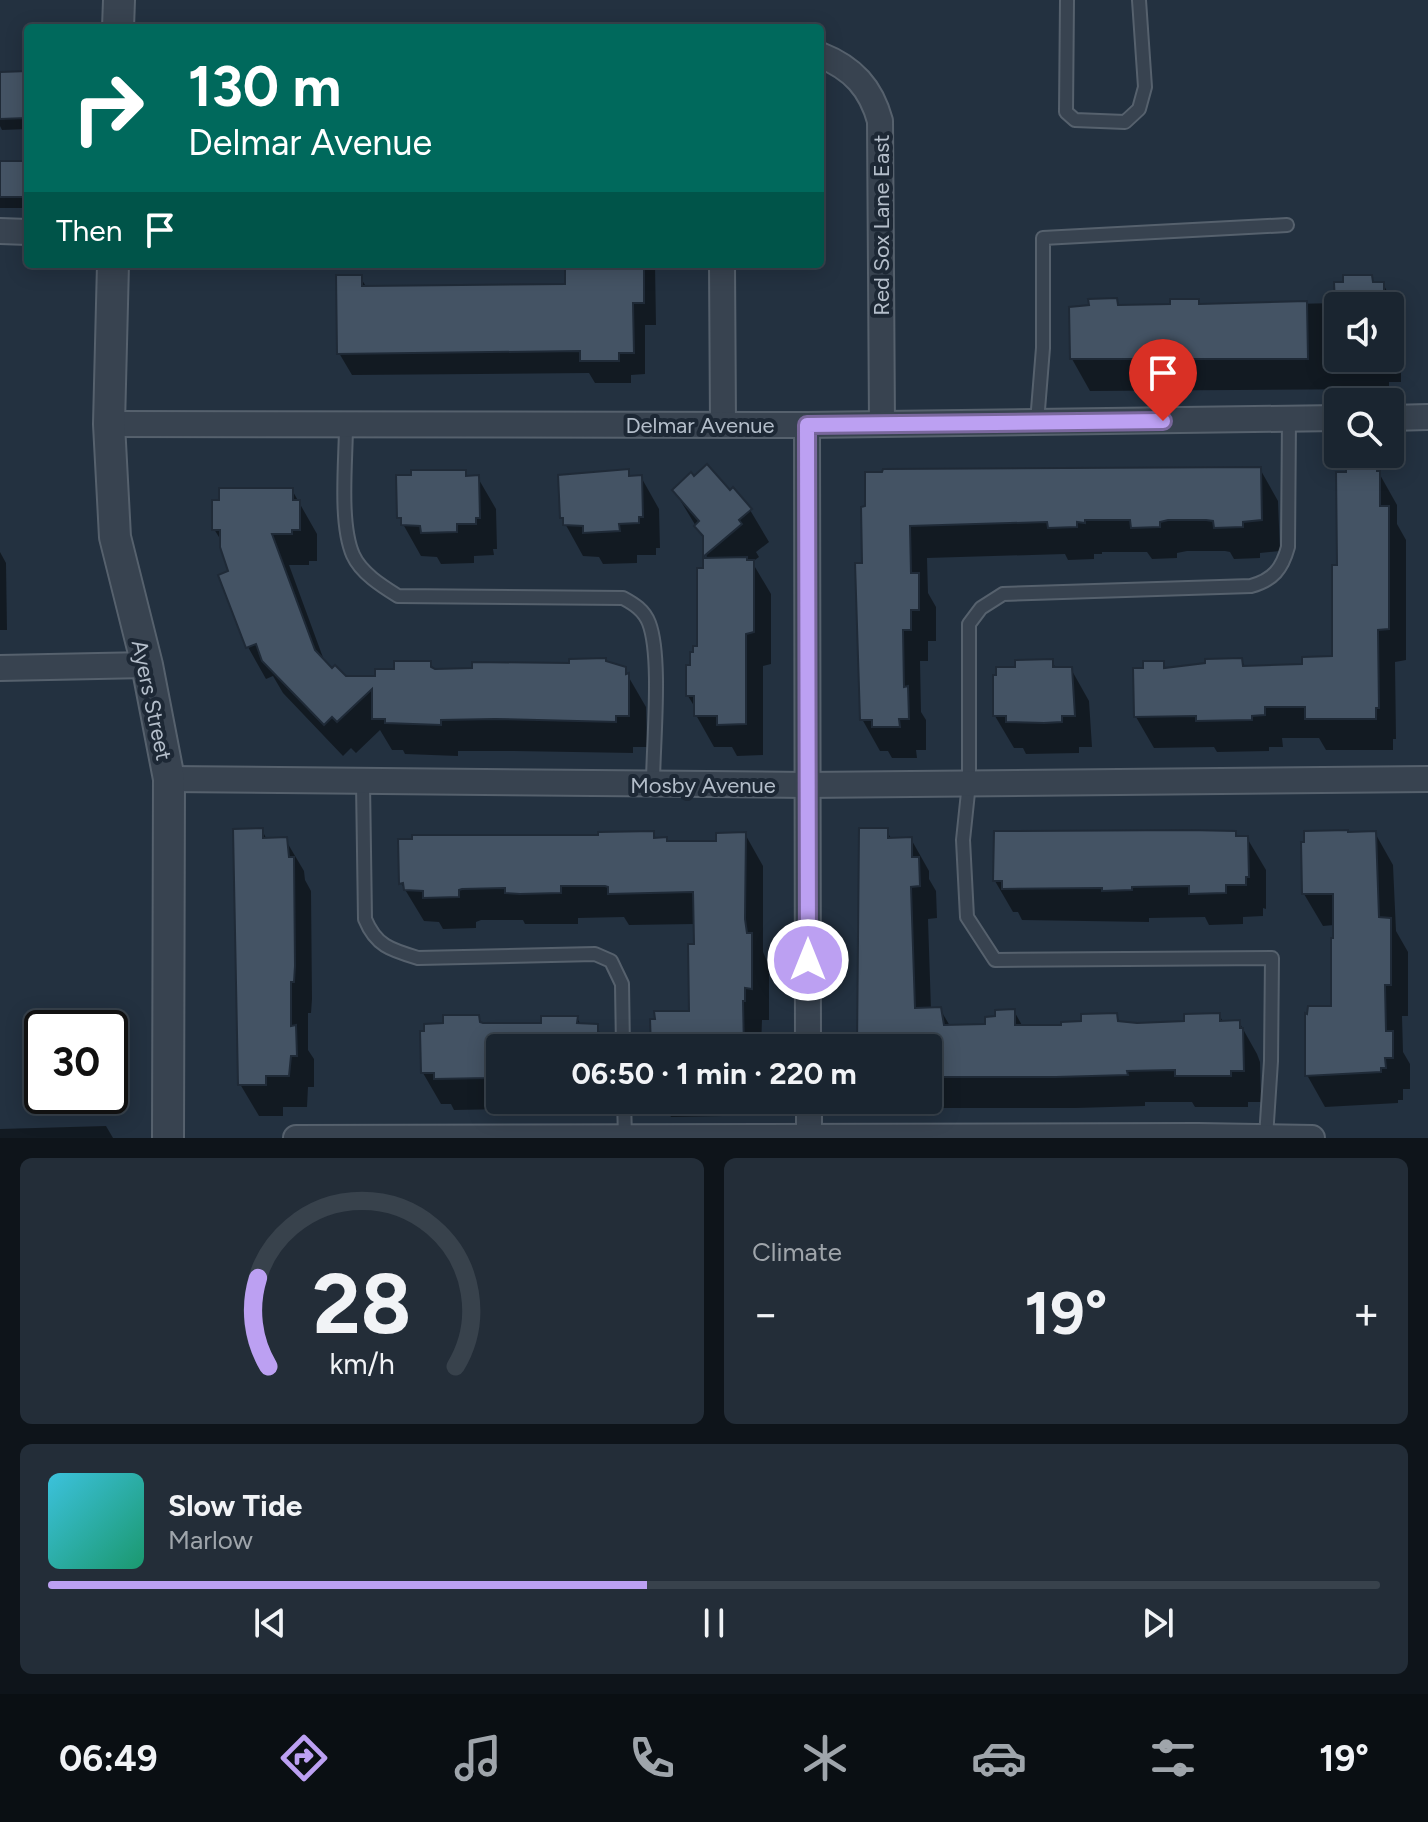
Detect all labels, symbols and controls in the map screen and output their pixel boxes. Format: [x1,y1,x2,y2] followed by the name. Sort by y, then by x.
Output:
[188,53,341,120] text: 130 m
[56,56,160,160] icon: right
[188,121,432,164] text: Delmar Avenue
[868,134,895,316] street label: Red Sox Lane East
[138,208,182,252] icon: arrive
[56,212,122,249] text: Then
[1324,292,1404,468] map controls
[1324,292,1404,372] button: sound
[1129,339,1197,421] pin
[1141,351,1185,395] icon: arrive
[1324,388,1404,468] button: search
[625,412,775,439] street label: Delmar Avenue
[126,637,177,763] street label: Ayers Street
[630,772,776,799] street label: Mosby Avenue
[766,918,850,1002] position arrow
[24,1010,128,1114] speed limit sign: 30
[571,1055,857,1092] text: 06:50 · 1 min · 220 m
[752,1236,842,1268] text: Climate
[312,1254,412,1354] text: 28
[1025,1277,1107,1349] text: 19°
[752,1287,779,1340] text: −
[1353,1287,1380,1340] text: +
[329,1347,395,1381] text: km/h
[168,1487,302,1524] text: Slow Tide
[168,1524,253,1556] text: Marlow
[248,1601,292,1645] icon: previous
[692,1601,736,1645] icon: pause
[1136,1601,1180,1645] icon: next
[276,1730,332,1786] icon: directions
[450,1730,506,1786] icon: music
[624,1730,680,1786] icon: phone
[797,1730,853,1786] icon: climate
[971,1730,1027,1786] icon: car
[1145,1730,1201,1786] icon: filters
[59,1737,158,1780] text: 06:49
[1319,1737,1369,1780] text: 19°

